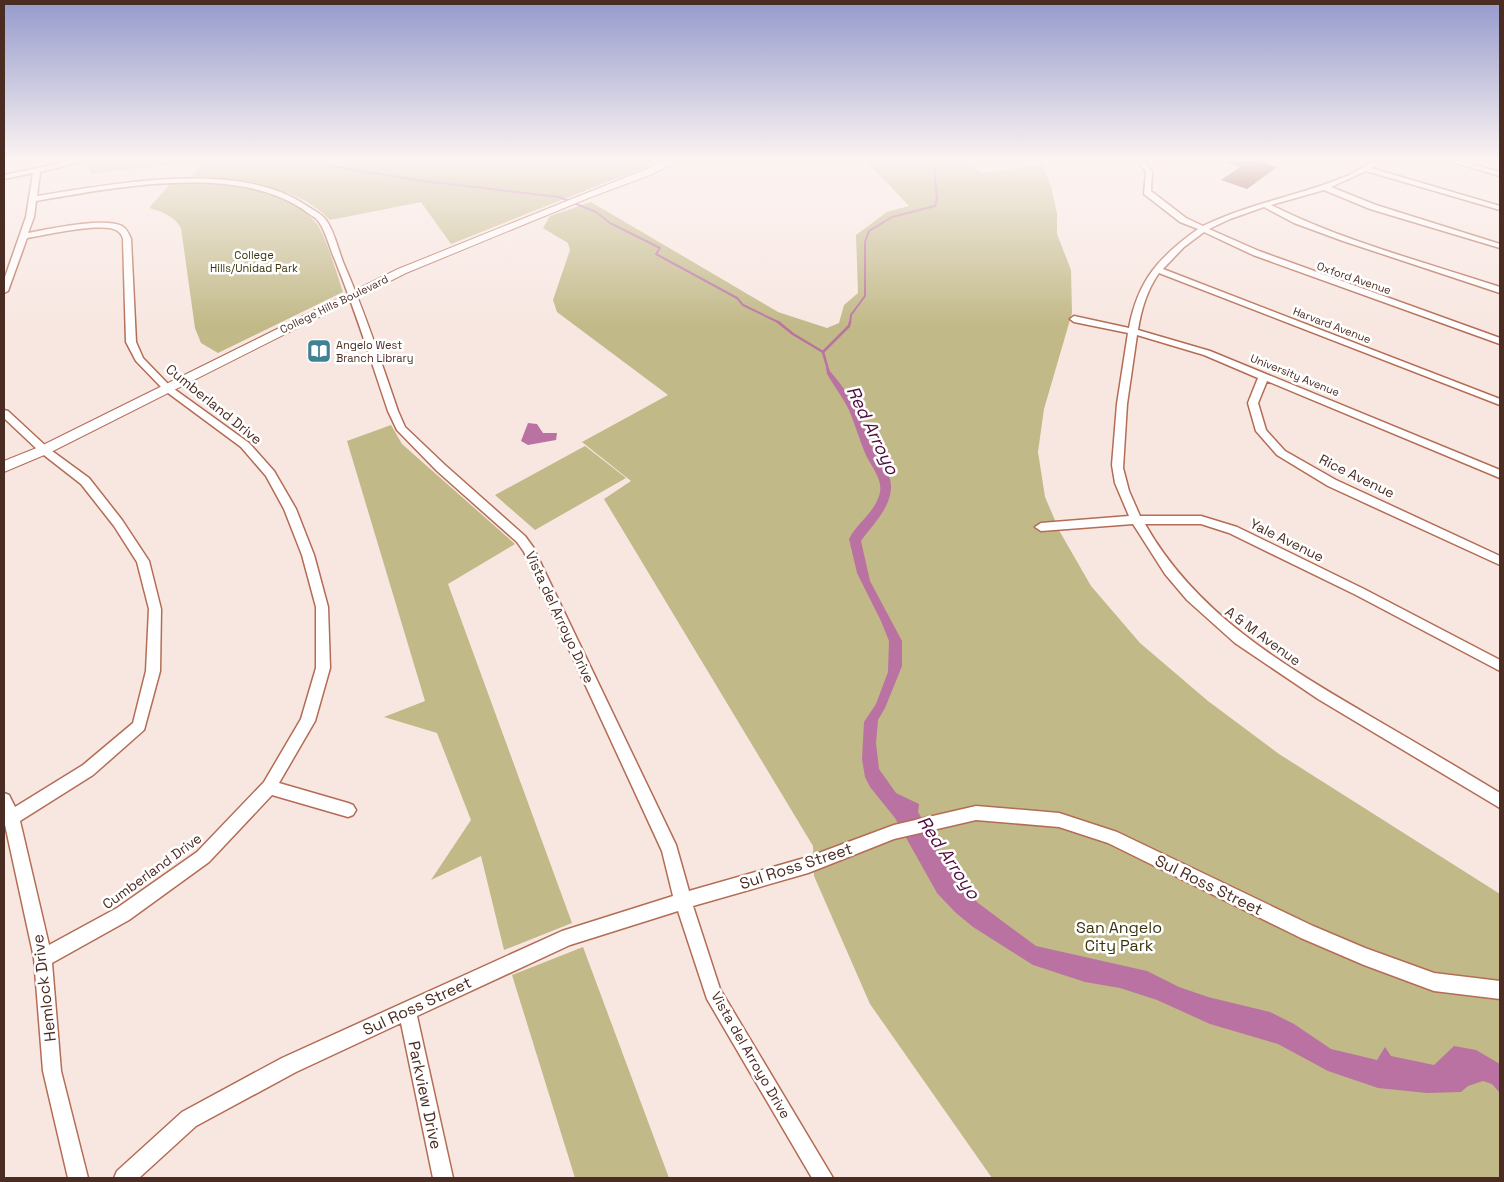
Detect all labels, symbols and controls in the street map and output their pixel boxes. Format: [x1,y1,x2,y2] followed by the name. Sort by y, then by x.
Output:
[210,248,298,275] park label: College Hills/Unidad Park
[1315,259,1393,297] street label: Oxford Avenue
[277,272,391,336] street label: College Hills Boulevard
[1291,304,1373,346] street label: Harvard Avenue
[306,338,332,364] library icon: Angelo West Branch Library
[336,338,413,365] place label: Angelo West Branch Library
[1248,351,1342,399] street label: University Avenue
[162,360,266,448] street label: Cumberland Drive
[842,382,905,479] water label: Red Arroyo
[1316,450,1398,502] street label: Rice Avenue
[1247,514,1327,566] street label: Yale Avenue
[521,548,599,686] street label: Vista del Arroyo Drive
[1222,602,1304,670] street label: A & M Avenue
[913,811,986,904] water label: Red Arroyo
[99,829,205,913] street label: Cumberland Drive
[737,838,855,894] street label: Sul Ross Street
[1152,850,1266,920] street label: Sul Ross Street
[1076,917,1162,956] park label: San Angelo City Park
[27,933,61,1043] street label: Hemlock Drive
[359,972,475,1040] street label: Sul Ross Street
[707,988,795,1122] street label: Vista del Arroyo Drive
[403,1039,447,1151] street label: Parkview Drive

